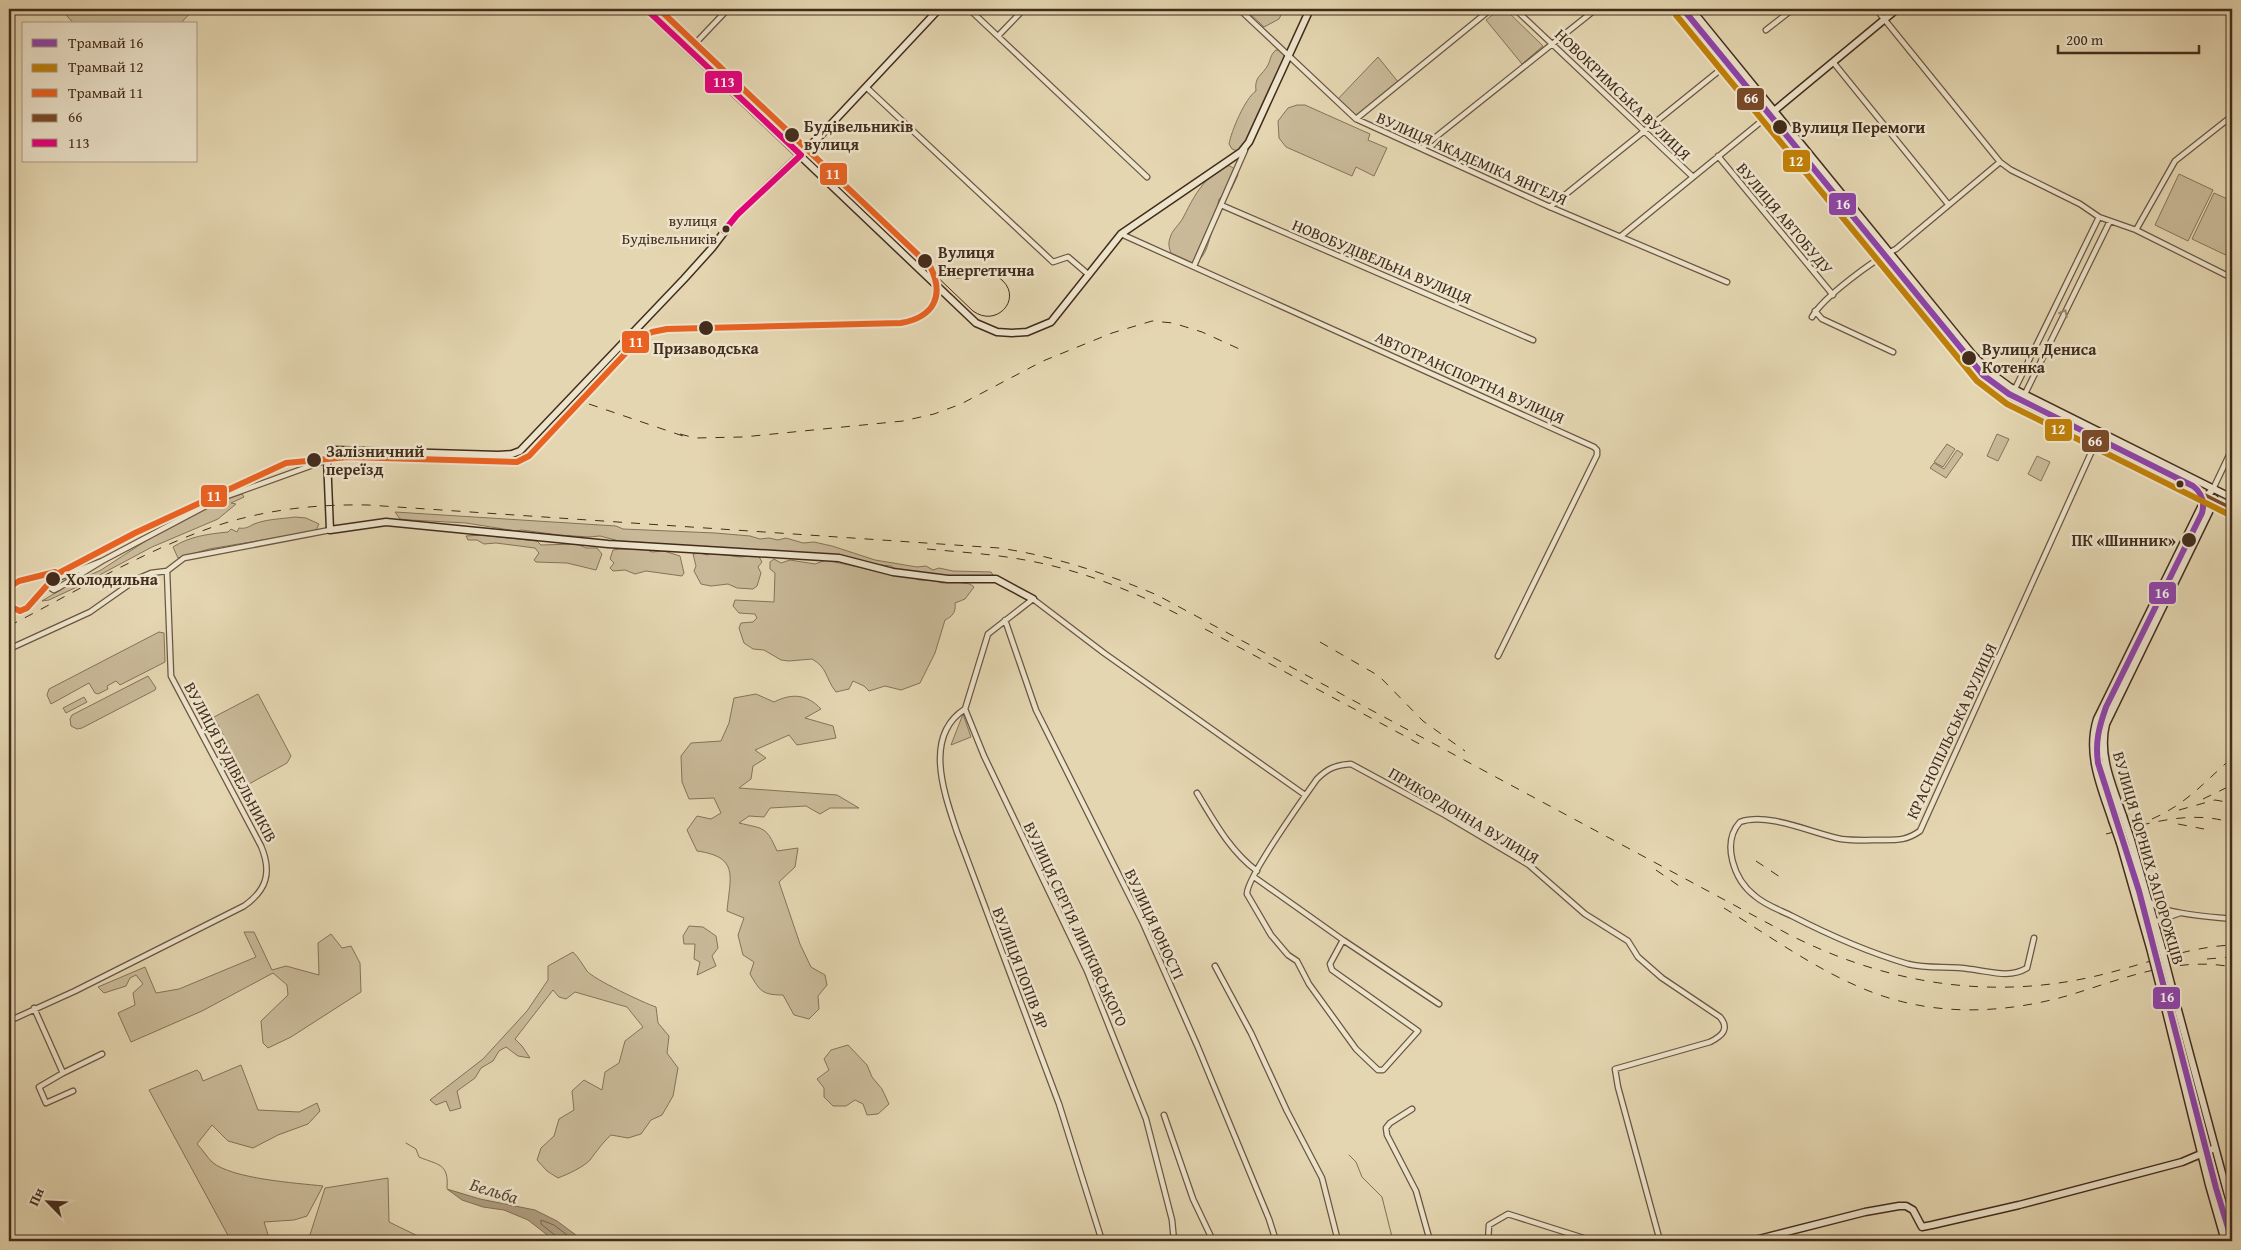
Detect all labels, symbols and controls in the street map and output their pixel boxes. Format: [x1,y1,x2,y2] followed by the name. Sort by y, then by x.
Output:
[22,22,198,162] legend
[1550,22,1697,166] street label: НОВОКРИМСЬКА ВУЛИЦЯ
[2058,22,2200,54] scale bar
[2066,29,2104,50] text: 200 m
[68,32,143,53] text: Трамвай 16
[68,56,143,77] text: Трамвай 12
[704,70,743,94] line badge: 113
[713,72,735,92] text: 113
[68,82,143,103] text: Трамвай 11
[1736,87,1765,111] line badge: 66
[1744,88,1758,108] text: 66
[1373,105,1572,211] street label: ВУЛИЦЯ АКАДЕМІКА ЯНГЕЛЯ
[68,106,82,127] text: 66
[804,114,913,156] place label: Будівельників вулиця
[1792,115,1925,139] place label: Вулиця Перемоги
[1771,118,1789,136] marker: Вулиця Перемоги
[783,126,801,144] marker: Будівельників вулиця
[68,132,90,153] text: 113
[1782,149,1811,173] line badge: 12
[1789,151,1803,171] text: 12
[1731,157,1839,279] street label: ВУЛИЦЯ АВТОБУДУ
[819,162,848,186] line badge: 11
[826,164,840,184] text: 11
[1828,192,1857,216] line badge: 16
[1836,194,1850,214] text: 16
[622,210,717,249] place label: вулиця Будівельників
[1289,212,1476,310] street label: НОВОБУДІВЕЛЬНА ВУЛИЦЯ
[721,224,731,234] marker: вулиця Будівельників
[938,240,1035,282] place label: Вулиця Енергетична
[916,252,934,270] marker: Вулиця Енергетична
[2058,310,2068,319] one-way arrow
[697,319,715,337] marker: Призаводська
[1371,324,1569,430] street label: АВТОТРАНСПОРТНА ВУЛИЦЯ
[621,330,650,354] line badge: 11
[629,332,643,352] text: 11
[653,336,760,360] place label: Призаводська
[1982,337,2097,379] place label: Вулиця Дениса Котенка
[1960,349,1978,367] marker: Вулиця Дениса Котенка
[2044,418,2073,442] line badge: 12
[2051,419,2065,439] text: 12
[2081,429,2110,453] line badge: 66
[2088,431,2102,451] text: 66
[326,439,424,481] place label: Залізничний переїзд
[305,451,323,469] marker: Залізничний переїзд
[2175,479,2185,489] unlabelled marker
[200,484,228,508] line badge: 11
[207,486,221,506] text: 11
[2071,528,2176,552] place label: ПК «Шинник»
[2180,531,2198,549] marker: ПК «Шинник»
[66,567,159,591] place label: Холодильна
[44,570,62,588] marker: Холодильна
[2148,581,2177,605] line badge: 16
[2155,583,2169,603] text: 16
[1900,639,2003,823] street label: КРАСНОПІЛЬСЬКА ВУЛИЦЯ
[179,678,283,846] street label: ВУЛИЦЯ БУДІВЕЛЬНИКІВ
[2107,749,2191,967] street label: ВУЛИЦЯ ЧОРНИХ ЗАПОРОЖЦІВ
[1384,760,1544,870] street label: ПРИКОРДОННА ВУЛИЦЯ
[1018,818,1134,1031] street label: ВУЛИЦЯ СЕРГІЯ ЛИПКІВСЬКОГО
[1119,865,1191,983] street label: ВУЛИЦЯ ЮНОСТІ
[987,904,1055,1032] street label: ВУЛИЦЯ ПОПІВ ЯР
[2152,986,2181,1010] line badge: 16
[2160,987,2174,1007] text: 16
[467,1170,522,1211] water label: Бельба
[22,1178,72,1228] north arrow
[23,1184,49,1209] text: Пн

